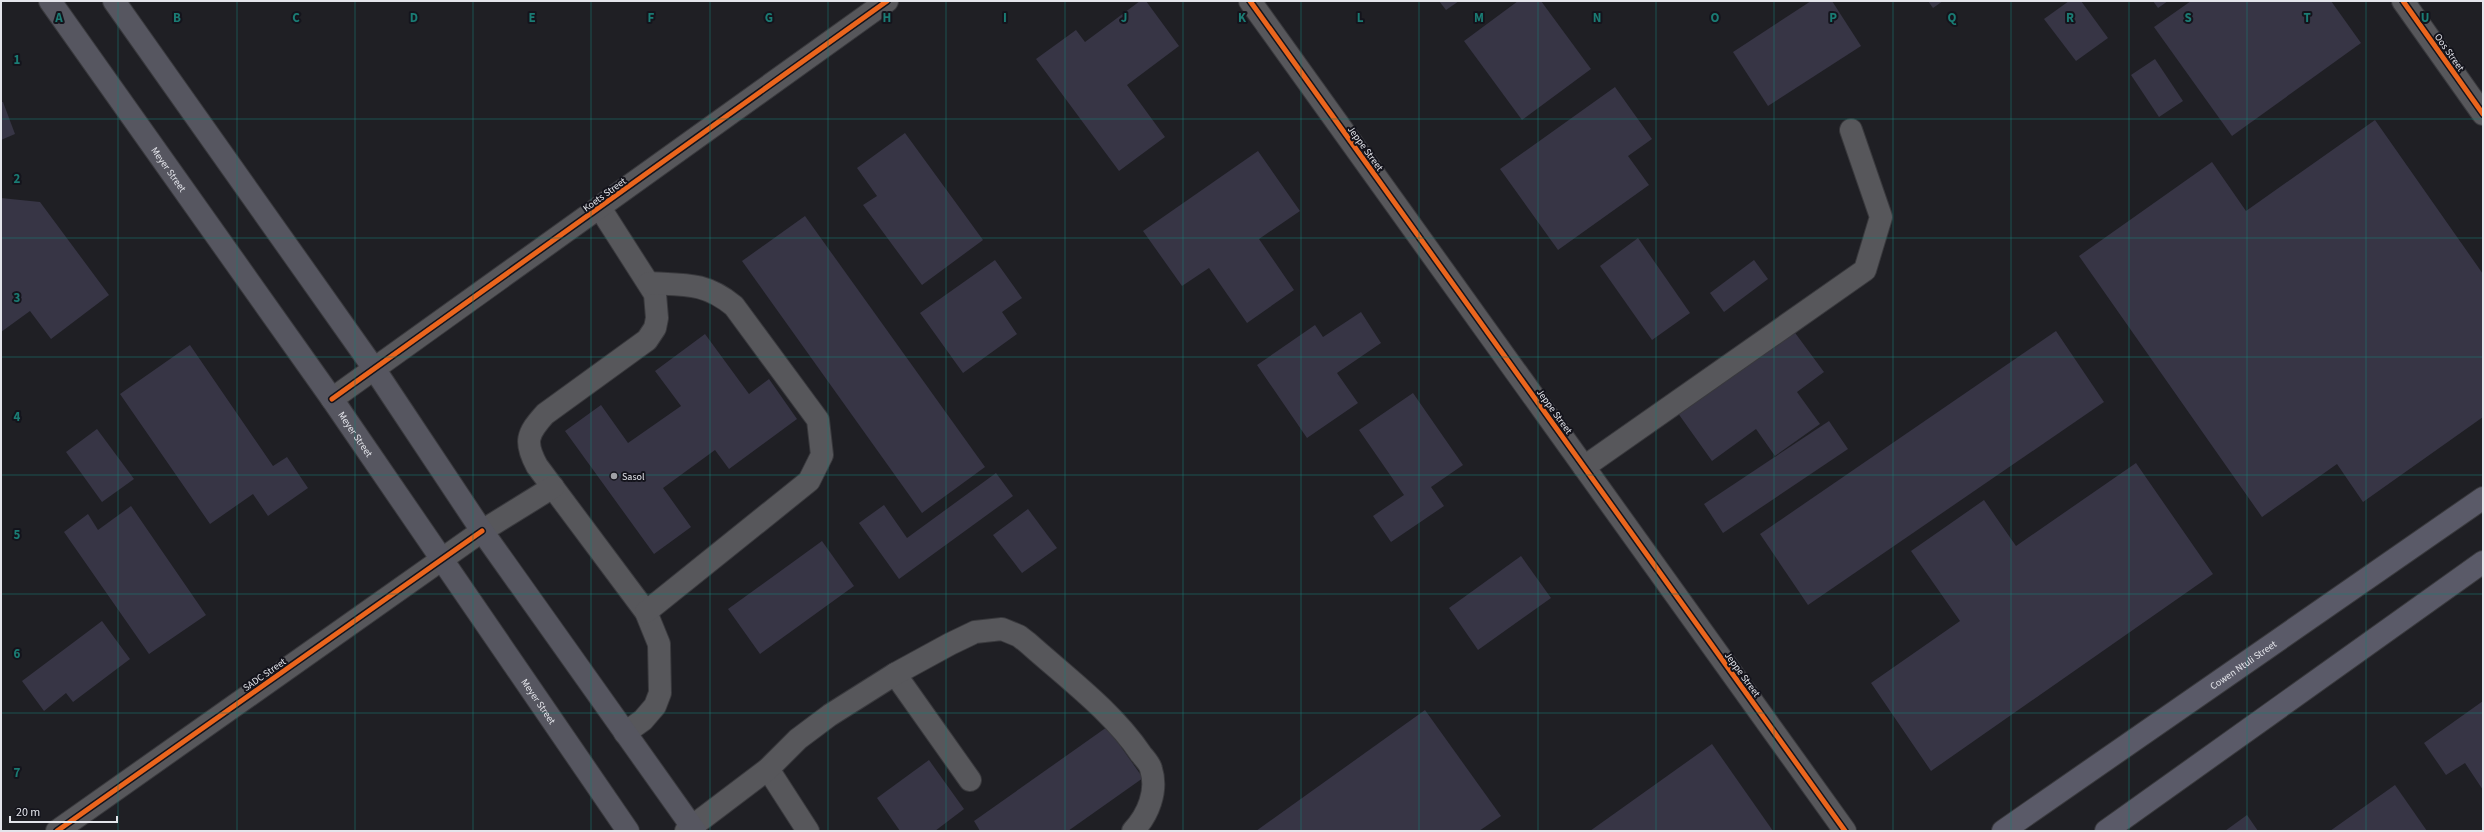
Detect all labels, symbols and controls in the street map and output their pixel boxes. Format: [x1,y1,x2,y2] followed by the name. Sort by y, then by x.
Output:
[54,9,63,27] text: A
[173,9,181,27] text: B
[292,9,300,27] text: C
[410,9,418,27] text: D
[528,9,536,27] text: E
[648,9,655,27] text: F
[765,9,773,27] text: G
[883,9,891,27] text: H
[1003,9,1007,27] text: I
[1121,9,1127,27] text: J
[1238,9,1247,27] text: K
[1357,9,1364,27] text: L
[1474,9,1484,27] text: M
[1593,9,1601,27] text: N
[1711,9,1720,27] text: O
[1829,9,1837,27] text: P
[1948,9,1957,27] text: Q
[2066,9,2074,27] text: R
[2184,9,2192,27] text: S
[2303,9,2311,27] text: T
[2421,9,2429,27] text: U
[2431,31,2468,75] street label: Oos Street
[14,51,21,69] text: 1
[1344,123,1387,175] street label: Jeppe Street
[147,144,190,196] street label: Meyer Street
[14,170,21,188] text: 2
[580,174,630,215] street label: Koets Street
[14,289,21,307] text: 3
[1533,386,1576,438] street label: Jeppe Street
[14,408,21,426] text: 4
[334,409,376,461] street label: Meyer Street
[622,470,645,484] place label: Sasol
[609,471,619,481] marker: Sasol
[14,526,21,544] text: 5
[2207,637,2280,693] street label: Cowen Ntuli Street
[14,645,21,663] text: 6
[1721,649,1764,701] street label: Jeppe Street
[240,654,289,695] street label: SADC Street
[518,676,559,728] street label: Meyer Street
[14,764,21,782] text: 7
[10,798,117,824] scale bar
[16,804,40,821] text: 20 m

